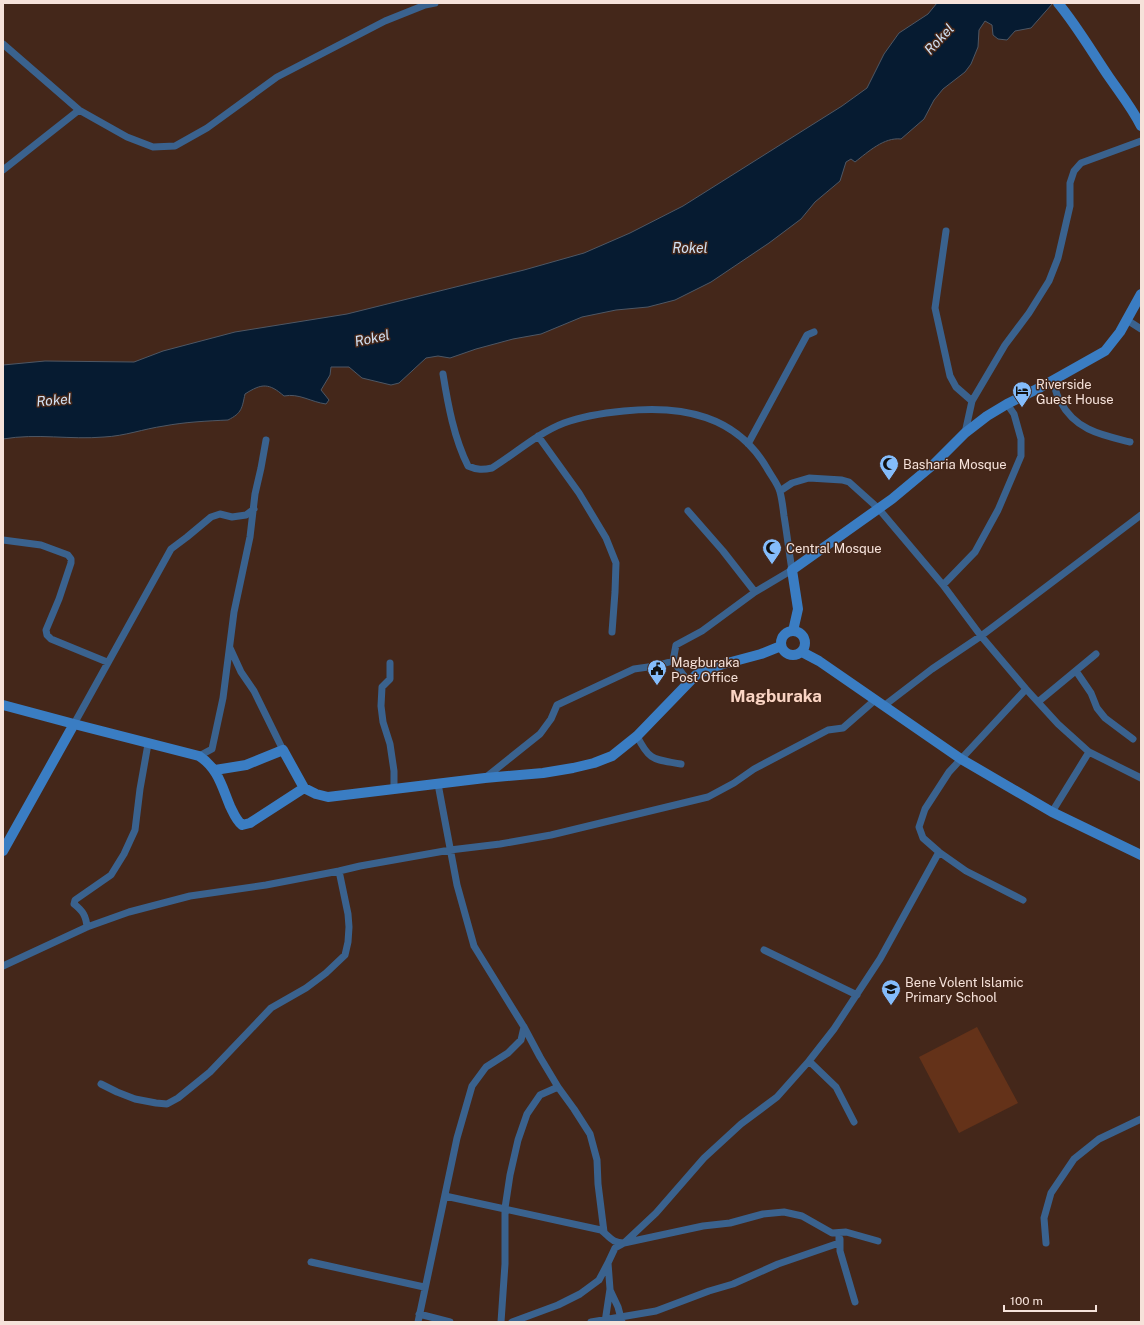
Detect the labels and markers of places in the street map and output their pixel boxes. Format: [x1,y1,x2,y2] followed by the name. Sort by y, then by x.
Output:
[1036,377,1114,407] place label: Riverside Guest House
[1011,380,1033,408] hotel icon: Riverside Guest House
[878,453,900,481] mosque icon: Basharia Mosque
[903,457,1007,472] place label: Basharia Mosque
[761,537,783,565] mosque icon: Central Mosque
[786,541,882,556] place label: Central Mosque
[671,655,739,685] place label: Magburaka Post Office
[646,658,668,686] public building icon: Magburaka Post Office
[905,975,1024,1005] place label: Bene Volent Islamic Primary School
[880,978,902,1006] school or university icon: Bene Volent Islamic Primary School

